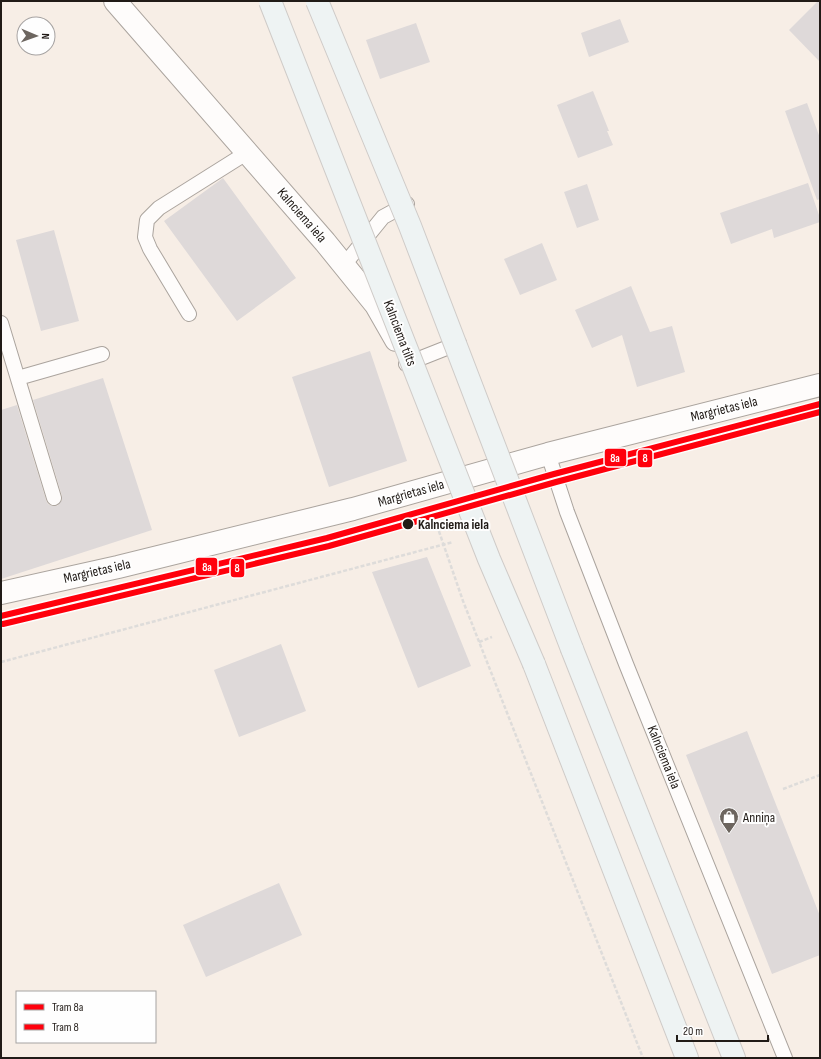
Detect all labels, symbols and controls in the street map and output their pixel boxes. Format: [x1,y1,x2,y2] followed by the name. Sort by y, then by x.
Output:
[16,16,56,56] north arrow
[39,33,52,40] text: N
[274,184,330,246] street label: Kalnciema iela
[380,298,420,368] street label: Kalnciema tilts
[689,393,759,425] street label: Margrietas iela
[604,448,627,467] line badge: 8a
[637,449,653,468] line badge: 8
[610,452,620,465] text: 8a
[642,452,648,465] text: 8
[376,475,446,511] street label: Margrietas iela
[418,516,489,533] place label: Kalnciema iela
[401,517,415,531] marker: Kalnciema iela
[62,555,132,587] street label: Margrietas iela
[195,557,218,576] line badge: 8a
[230,558,245,578] line badge: 8
[202,561,212,574] text: 8a
[234,562,240,575] text: 8
[644,723,684,791] street label: Kalnciema iela
[718,806,740,834] shop icon: Anniņa
[742,809,775,826] place label: Anniņa
[16,991,156,1043] legend
[52,1000,84,1015] text: Tram 8a
[677,1017,768,1043] scale bar
[52,1020,79,1035] text: Tram 8
[683,1024,703,1039] text: 20 m

